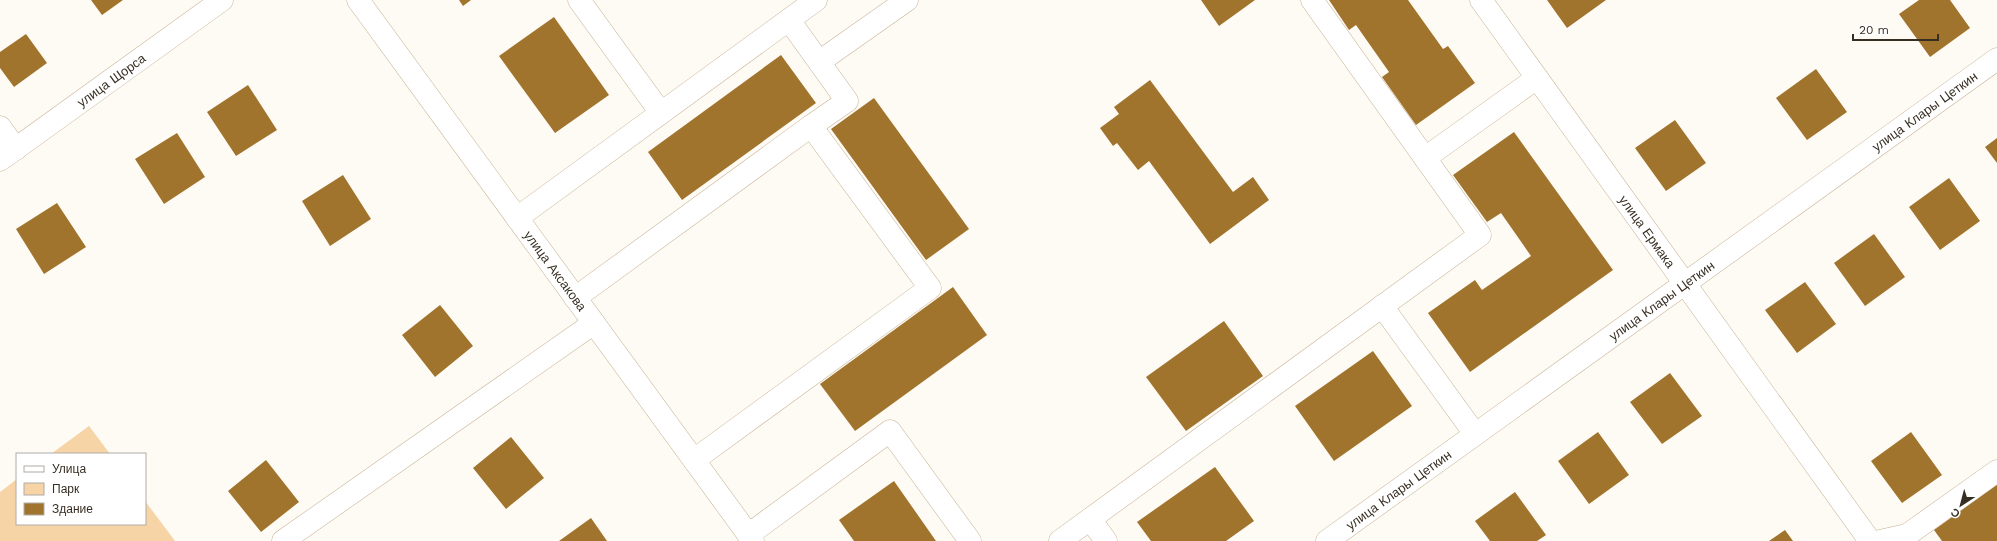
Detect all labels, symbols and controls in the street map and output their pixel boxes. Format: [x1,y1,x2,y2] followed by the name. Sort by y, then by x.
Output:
[1853,16,1938,42] scale bar
[1859,23,1889,37] text: 20 m
[74,50,149,110] street label: улица Щорса
[1869,68,1980,154] street label: улица Клары Цеткин
[1616,192,1679,271] street label: улица Ермака
[521,228,590,314] street label: улица Аксакова
[1606,257,1717,343] street label: улица Клары Цеткин
[1343,447,1454,533] street label: улица Клары Цеткин
[16,453,146,525] legend
[52,462,86,476] text: Улица
[52,482,80,496] text: Парк
[1941,485,1981,525] north arrow
[52,502,93,516] text: Здание
[1948,505,1962,520] text: С

